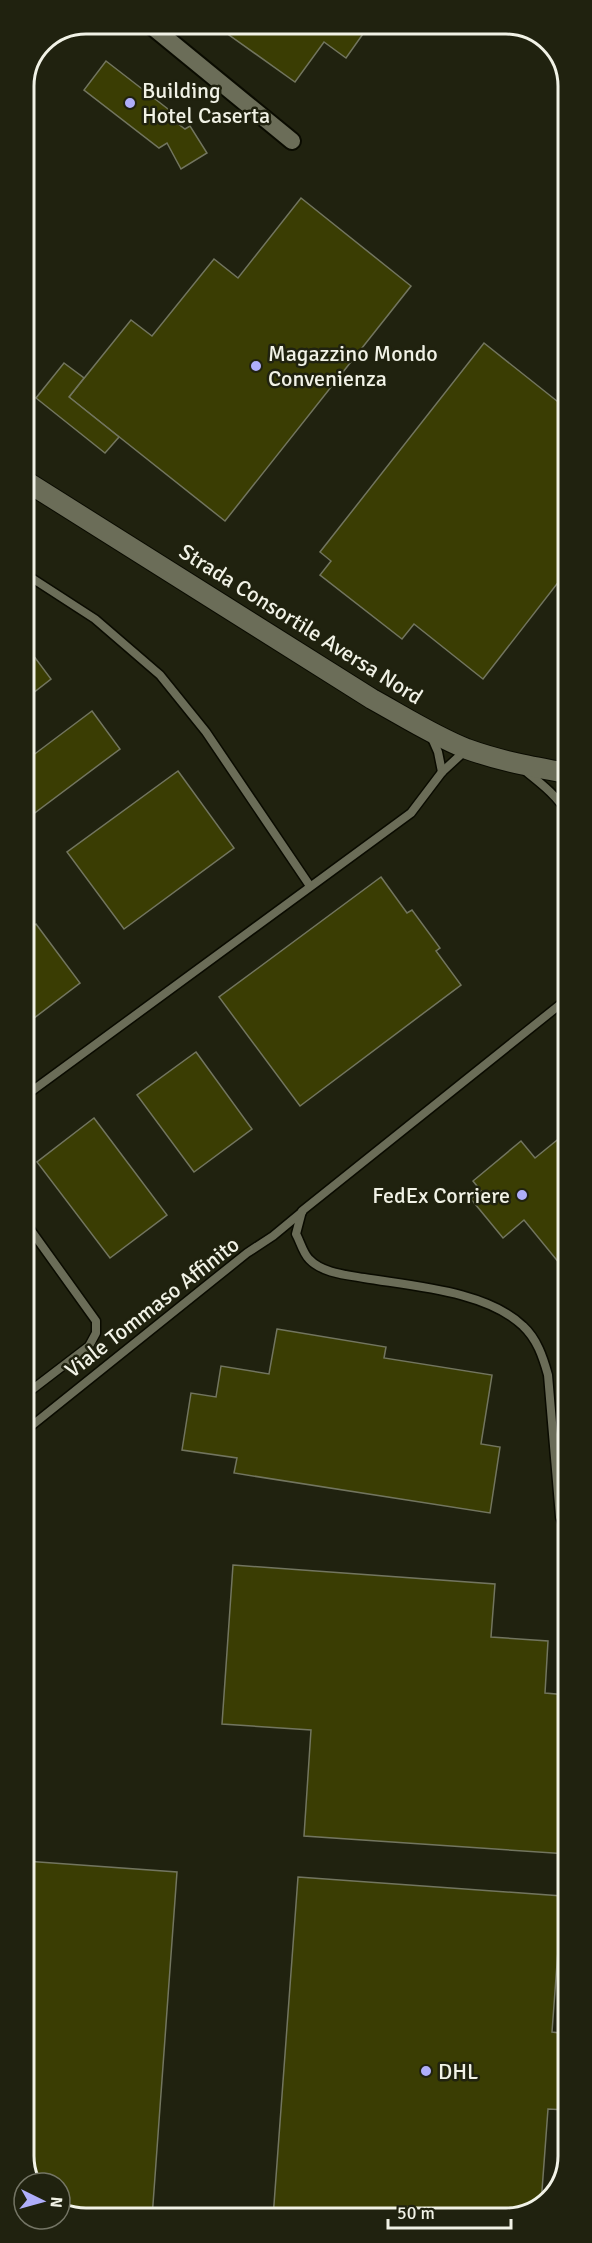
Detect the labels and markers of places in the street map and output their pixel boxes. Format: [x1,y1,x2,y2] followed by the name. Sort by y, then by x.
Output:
[142,77,270,129] place label: Building Hotel Caserta
[123,96,137,110] marker: Building Hotel Caserta
[268,340,438,392] place label: Magazzino Mondo Convenienza
[249,359,263,373] marker: Magazzino Mondo Convenienza
[372,1182,510,1209] place label: FedEx Corriere
[515,1188,529,1202] marker: FedEx Corriere
[438,2058,478,2085] place label: DHL
[419,2064,433,2078] marker: DHL

